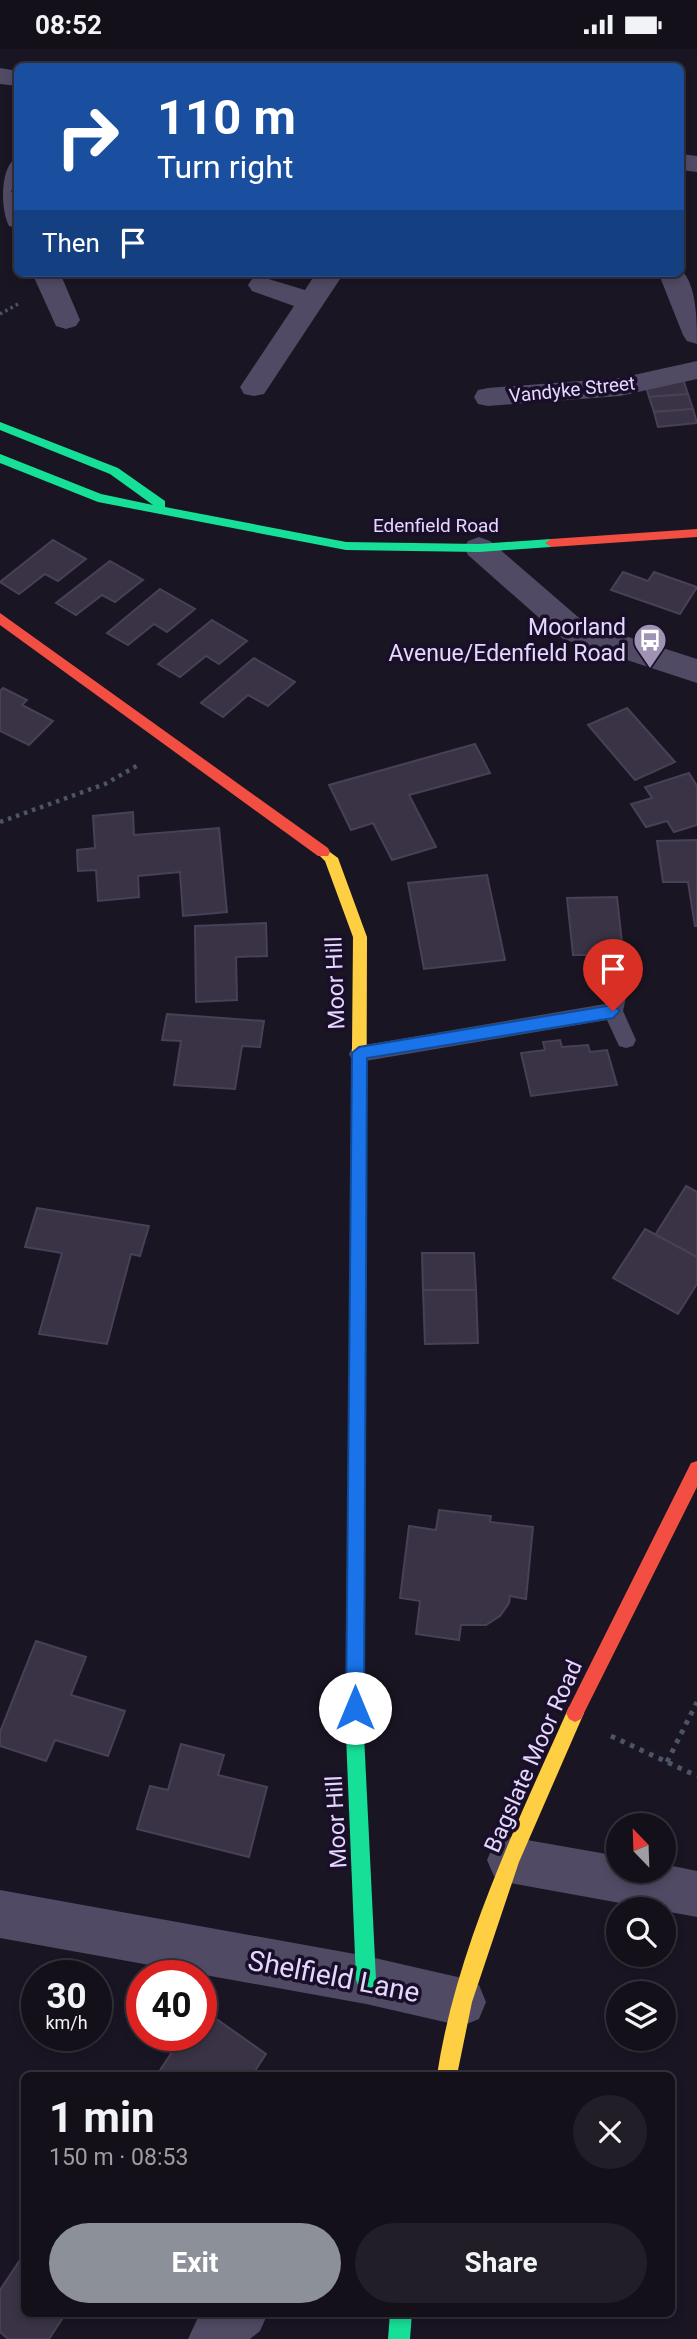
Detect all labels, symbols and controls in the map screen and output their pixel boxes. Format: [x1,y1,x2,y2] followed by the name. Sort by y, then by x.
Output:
[35,10,102,40] text: 08:52
[157,89,296,146] text: 110 m
[42,91,133,182] icon: right
[157,148,293,186] text: Turn right
[114,224,152,262] icon: arrive
[42,228,100,258] text: Then
[508,371,636,408] street label: Vandyke Street
[373,514,499,537] street label: Edenfield Road
[389,614,626,667] place label: Moorland Avenue/Edenfield Road
[631,621,669,670] bus stop icon: Moorland Avenue/Edenfield Road
[320,936,351,1030] street label: Moor Hill
[583,939,643,1011] pin
[594,950,632,988] icon: arrive
[479,1656,588,1857] street label: Bagslate Moor Road
[318,1671,392,1745] position arrow
[321,1775,352,1869] street label: Moor Hill
[606,1813,676,1883] north arrow
[606,1813,676,2051] map controls
[606,1897,676,1967] button: search
[245,1944,423,2009] street label: Shelfield Lane
[126,1960,217,2051] speed limit sign: 40
[46,1976,87,2017] text: 30
[606,1981,676,2051] button: layers
[45,2012,88,2033] text: km/h
[49,2093,155,2142] text: 1 min
[573,2095,647,2169] button: close
[49,2144,188,2171] text: 150 m · 08:53
[49,2223,341,2303] button: Exit
[355,2223,647,2303] button: Share

